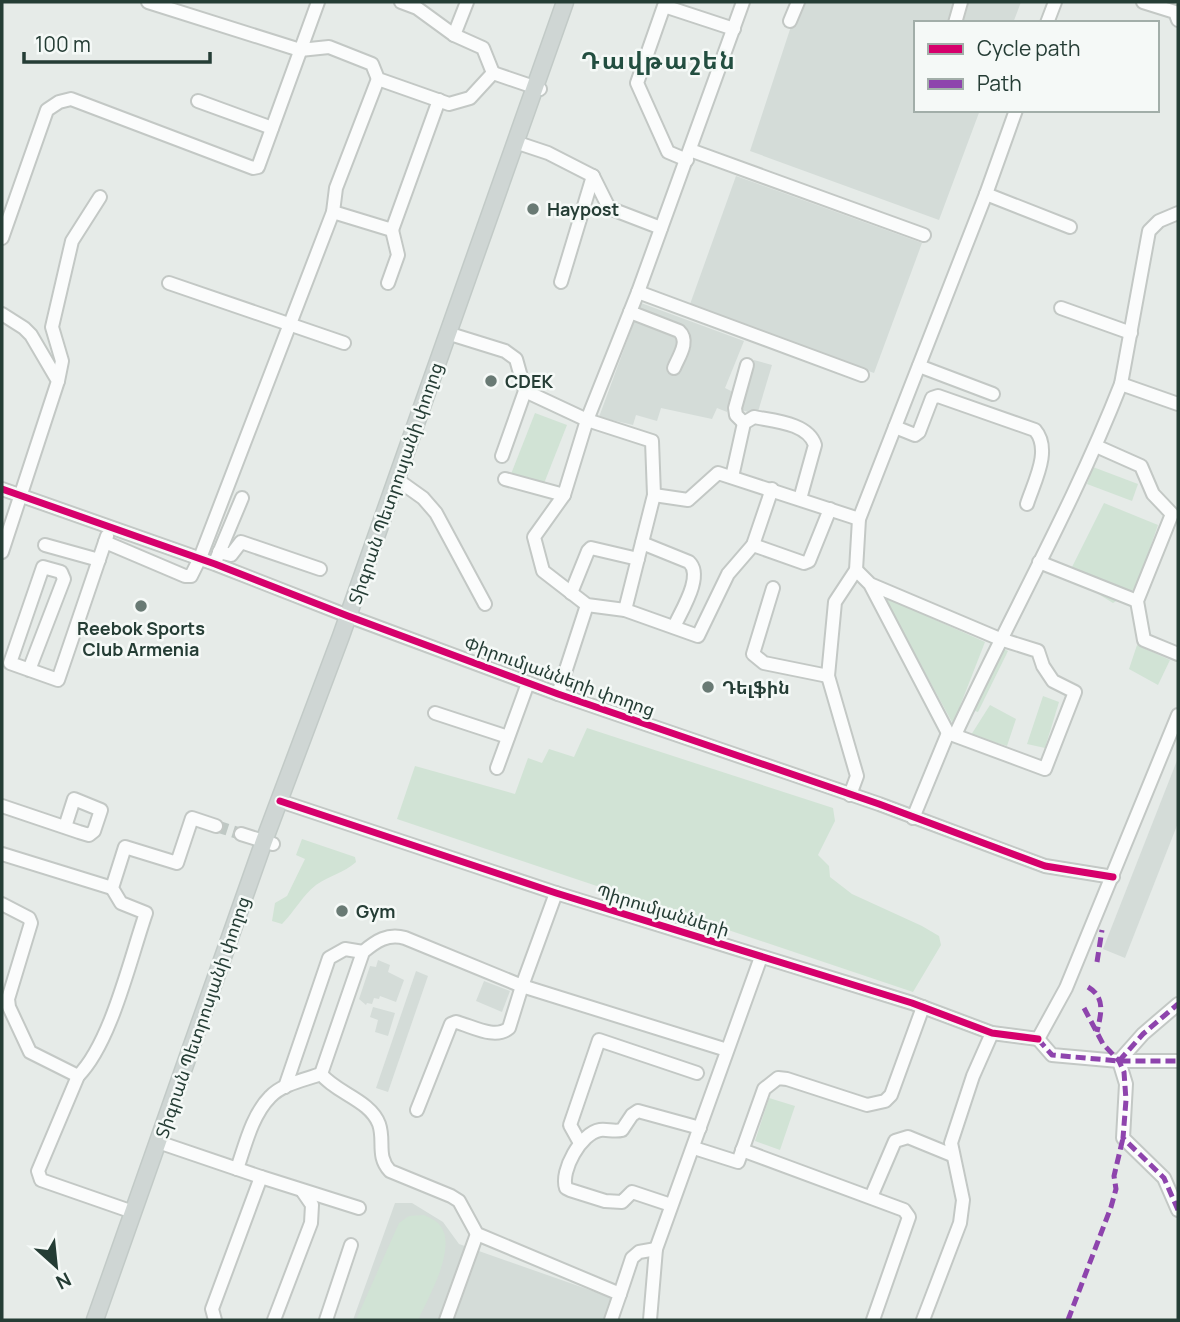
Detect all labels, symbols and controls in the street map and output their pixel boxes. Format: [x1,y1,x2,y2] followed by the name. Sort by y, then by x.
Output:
[24,21,210,65] scale bar
[914,21,1159,112] legend
[35,30,91,58] text: 100 m
[977,34,1080,62] text: Cycle path
[581,43,737,76] district label: Դավթաշեն
[977,69,1022,97] text: Path
[547,197,619,221] place label: Haypost
[525,201,541,217] marker: Haypost
[342,359,448,607] street label: Տիգրան Պետրոսյանի փողոց
[505,369,553,393] place label: CDEK
[483,373,499,389] marker: CDEK
[133,598,149,614] marker: Reebok Sports Club Armenia
[77,616,205,661] place label: Reebok Sports Club Armenia
[461,630,659,722] street label: Փիրումյանների փողոց
[722,675,790,699] place label: Դելֆին
[700,679,716,695] marker: Դելֆին
[593,878,733,942] street label: Պիրումյանների
[149,893,255,1141] street label: Տիգրան Պետրոսյանի փողոց
[356,899,395,923] place label: Gym
[334,903,350,919] marker: Gym
[21,1231,91,1301] north arrow
[52,1266,76,1296] text: N

